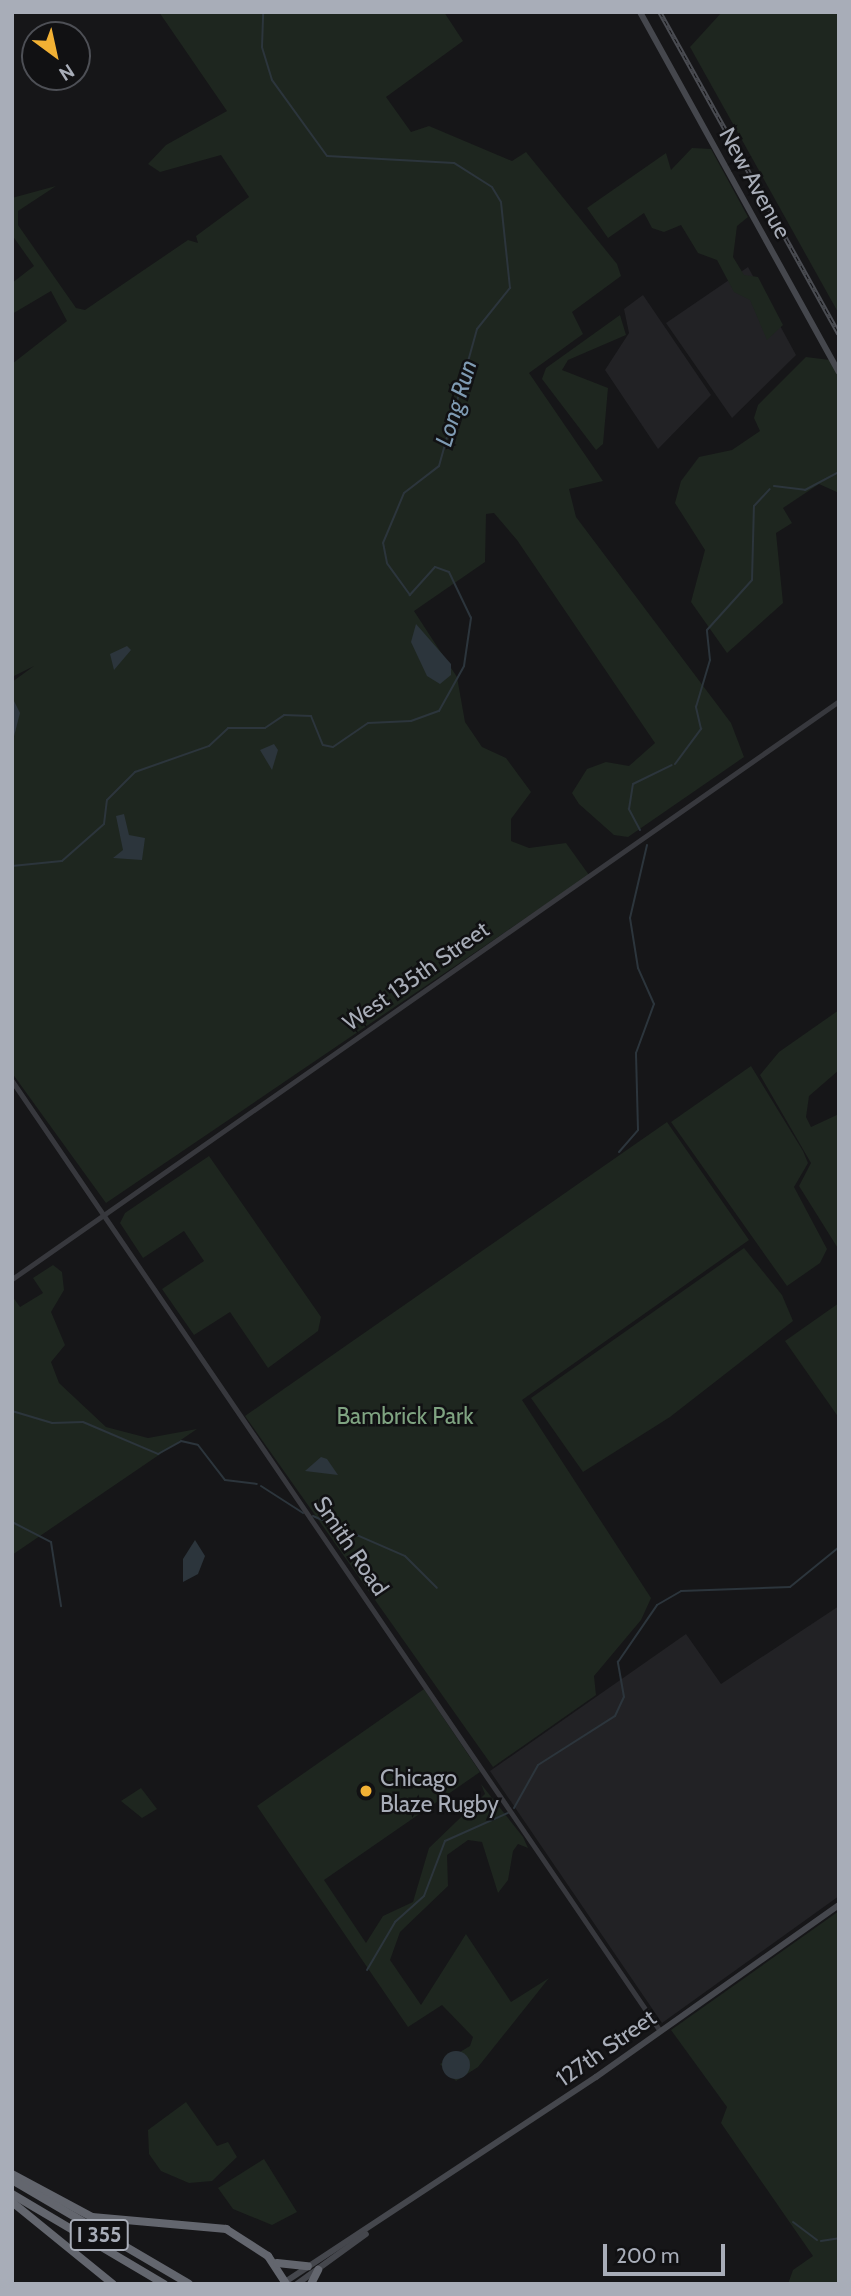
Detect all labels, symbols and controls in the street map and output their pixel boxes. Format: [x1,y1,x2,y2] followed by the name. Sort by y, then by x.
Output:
[21,21,91,91] north arrow
[55,59,79,86] text: N
[713,123,797,243] street label: New Avenue
[429,356,483,450] water label: Long Run
[338,915,494,1037] street label: West 135th Street
[336,1402,474,1430] park label: Bambrick Park
[308,1491,394,1601] street label: Smith Road
[380,1764,499,1818] place label: Chicago Blaze Rugby
[358,1783,374,1799] marker: Chicago Blaze Rugby
[551,2004,661,2092] street label: 127th Street
[69,2218,129,2252] road number: I 355
[606,2230,728,2274] scale bar
[616,2243,679,2268] text: 200 m

